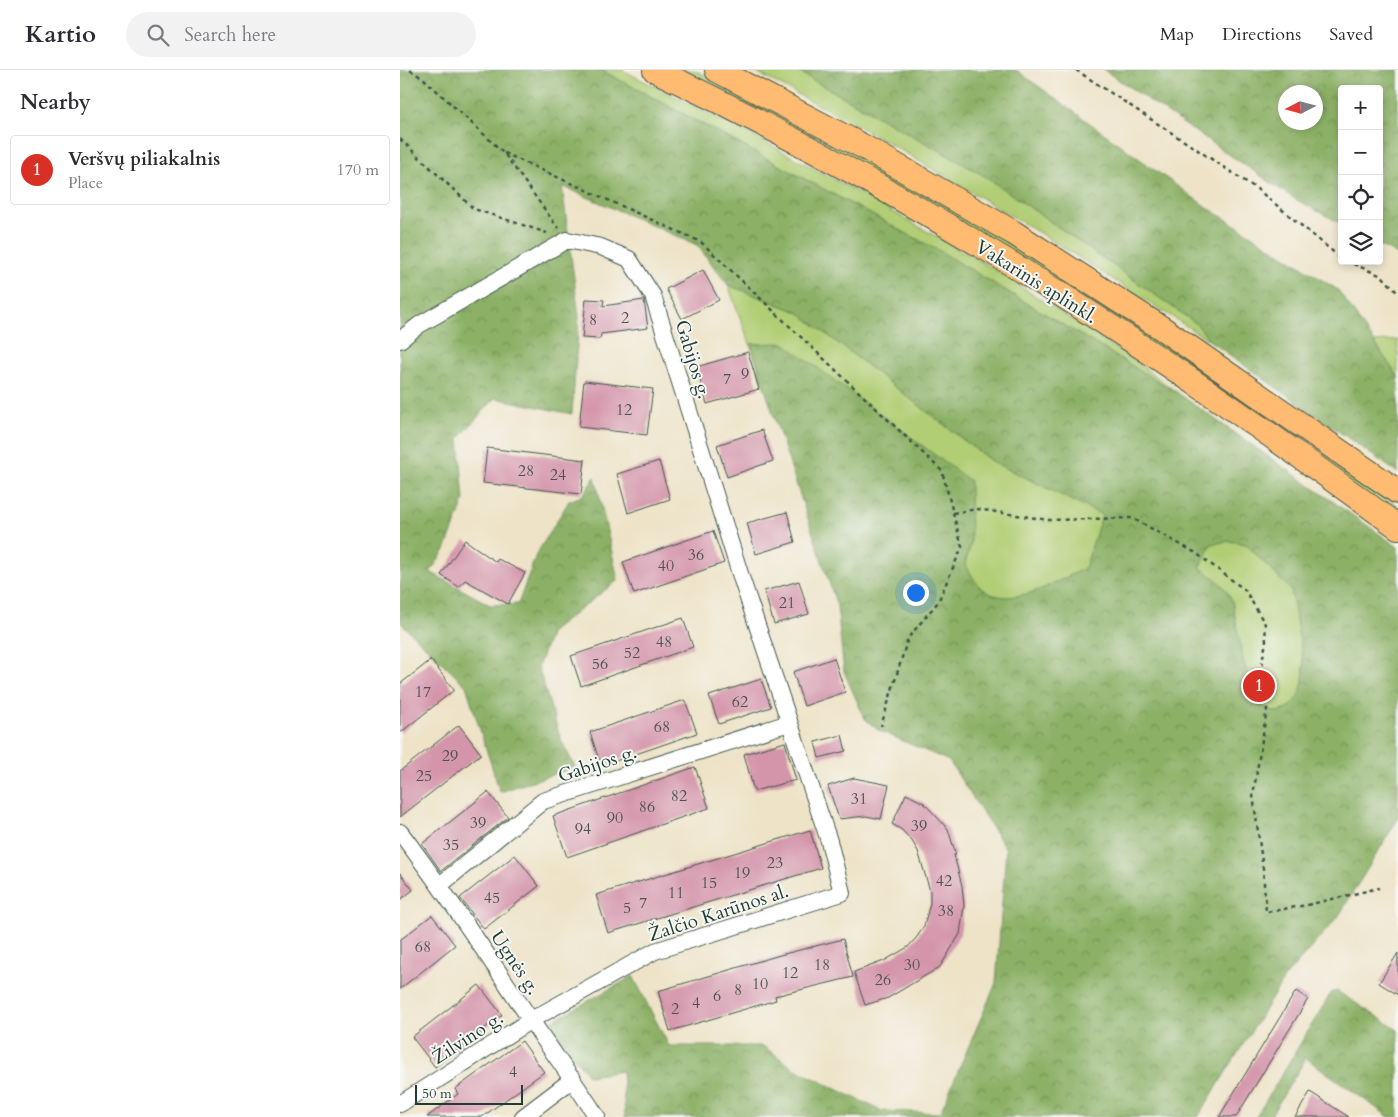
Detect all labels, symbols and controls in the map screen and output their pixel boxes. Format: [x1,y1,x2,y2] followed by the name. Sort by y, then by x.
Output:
[126,12,476,57] search box
[25,18,96,51] text: Kartio
[144,21,172,49] icon: search
[184,22,276,48] text: Search here
[1160,22,1194,47] text: Map
[1222,22,1301,47] text: Directions
[1329,22,1373,47] text: Saved
[1278,85,1323,130] north arrow
[1338,85,1383,265] map controls
[1338,85,1383,130] button: +
[20,88,91,117] text: Nearby
[1338,130,1383,175] button: −
[68,146,220,172] text: Veršvų piliakalnis
[33,159,41,181] text: 1
[337,159,379,181] text: 170 m
[68,172,103,194] text: Place
[1338,175,1383,220] button: locate
[1338,220,1383,265] button: layers
[970,234,1103,330] street label: Vakarinis aplinkl.
[621,307,629,329] house number: 2
[589,309,597,331] house number: 8
[669,317,717,402] street label: Gabijos g.
[741,363,749,385] house number: 9
[723,368,731,390] house number: 7
[616,399,632,421] house number: 12
[518,460,534,482] house number: 28
[550,464,566,486] house number: 24
[688,544,704,566] house number: 36
[658,555,674,577] house number: 40
[903,580,929,606] your location
[779,592,795,614] house number: 21
[656,631,672,653] house number: 48
[624,642,640,664] house number: 52
[592,653,608,675] house number: 56
[1243,667,1275,705] pin: 1
[415,681,431,703] house number: 17
[732,691,748,713] house number: 62
[654,716,670,738] house number: 68
[555,739,640,789] street label: Gabijos g.
[442,745,458,767] house number: 29
[416,765,432,787] house number: 25
[671,785,687,807] house number: 82
[851,788,867,810] house number: 31
[639,796,655,818] house number: 86
[607,807,623,829] house number: 90
[470,812,486,834] house number: 39
[911,815,927,837] house number: 39
[575,818,591,840] house number: 94
[443,834,459,856] house number: 35
[767,852,783,874] house number: 23
[734,862,750,884] house number: 19
[936,870,952,892] house number: 42
[701,872,717,894] house number: 15
[645,878,792,948] street label: Žalčio Karūnos al.
[668,882,684,904] house number: 11
[484,887,500,909] house number: 45
[639,892,647,914] house number: 7
[623,897,631,919] house number: 5
[938,900,954,922] house number: 38
[484,925,546,1000] street label: Ugnės g.
[415,936,431,958] house number: 68
[814,954,830,976] house number: 18
[904,954,920,976] house number: 30
[782,962,798,984] house number: 12
[875,969,891,991] house number: 26
[752,973,768,995] house number: 10
[734,979,742,1001] house number: 8
[713,985,721,1007] house number: 6
[692,992,700,1014] house number: 4
[671,998,679,1020] house number: 2
[427,1005,508,1071] street label: Žilvino g.
[509,1061,517,1083] house number: 4
[415,1082,522,1105] scale bar
[422,1084,452,1103] text: 50 m

